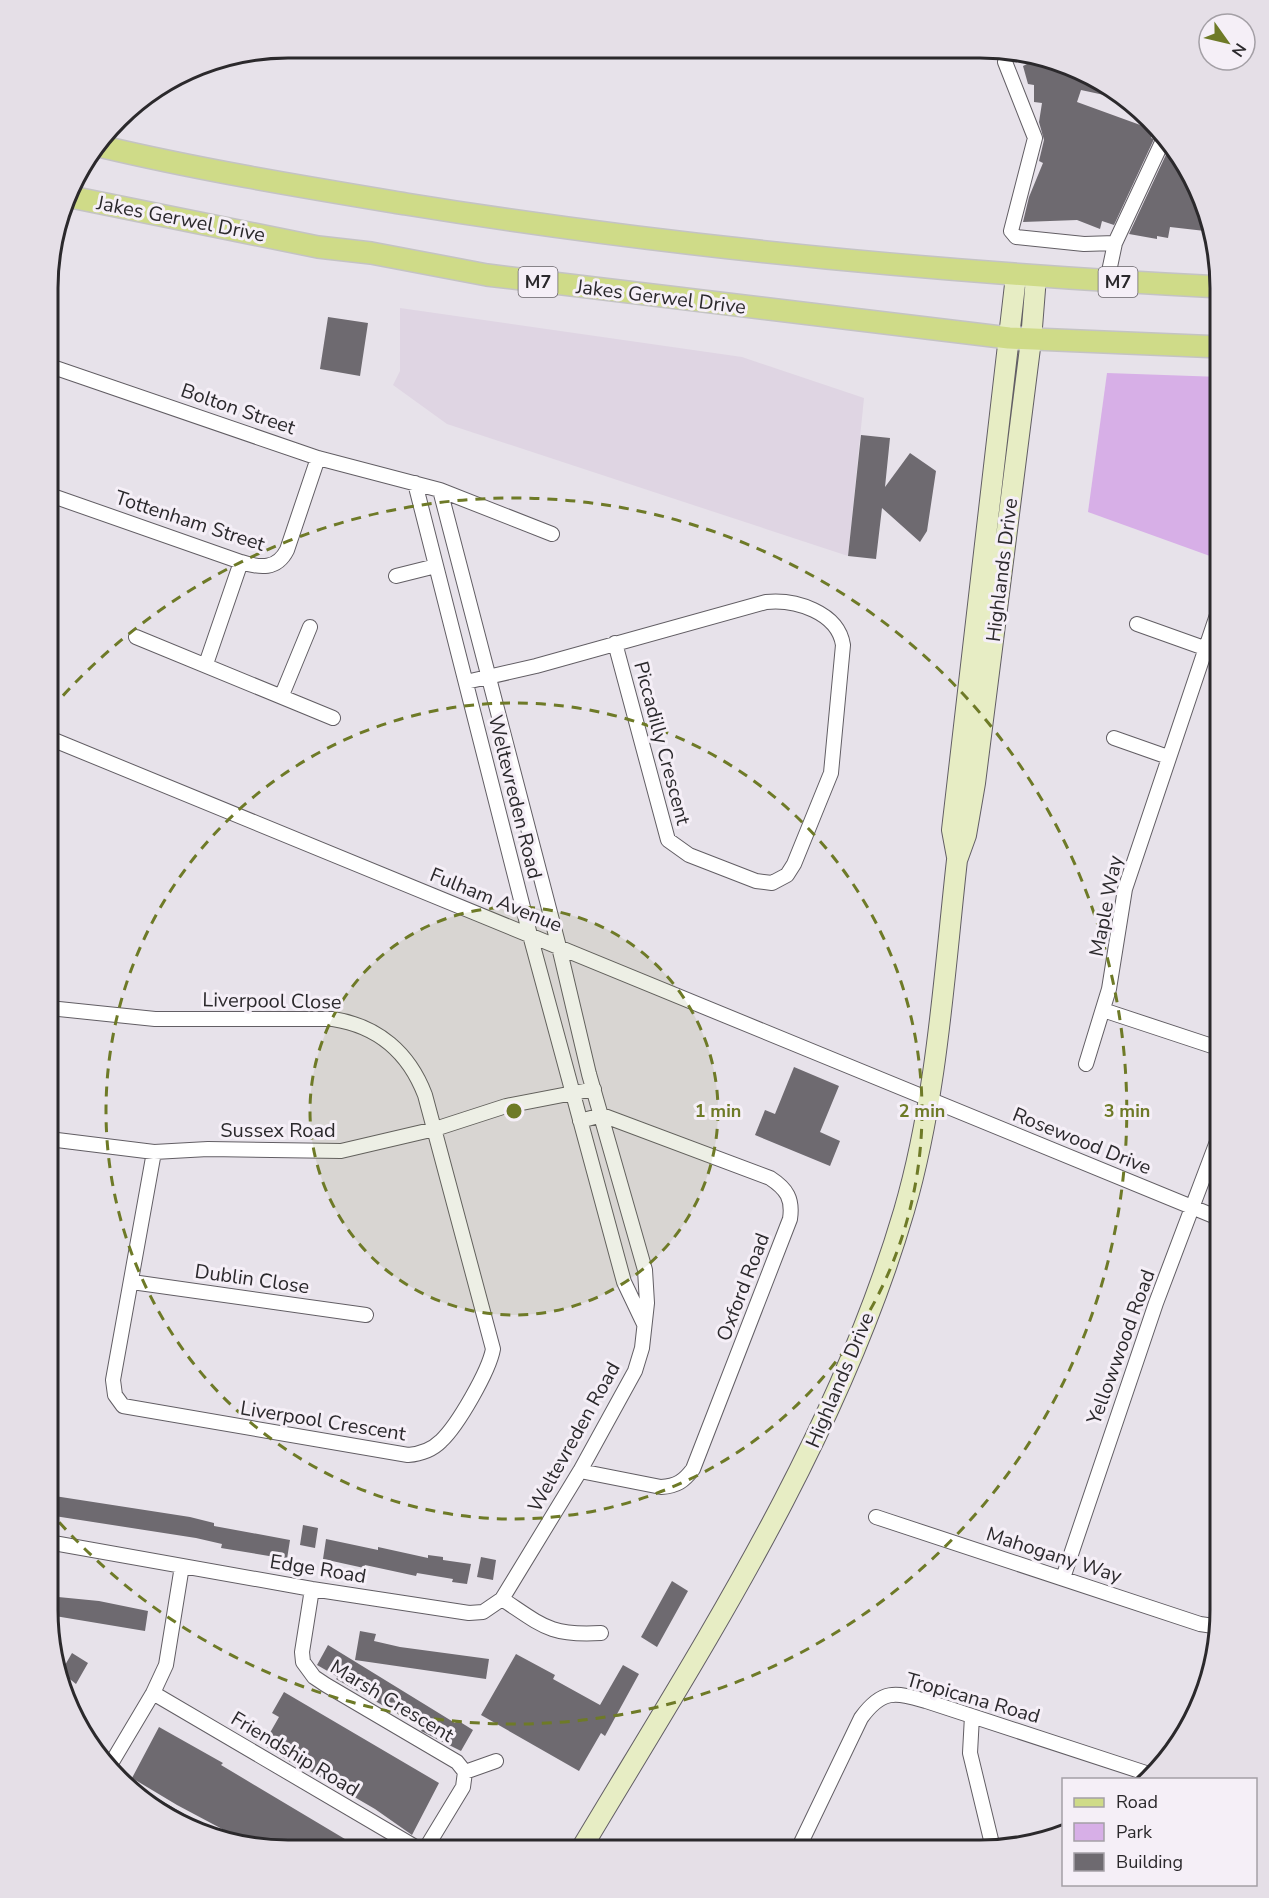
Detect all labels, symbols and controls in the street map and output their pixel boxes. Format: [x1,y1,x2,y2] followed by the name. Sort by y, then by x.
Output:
[1197,12,1257,72] north arrow
[1226,39,1251,61] text: N
[94,189,267,249] street label: Jakes Gerwel Drive
[518,267,558,297] road number: M7
[1098,267,1138,297] road number: M7
[574,273,747,321] street label: Jakes Gerwel Drive
[177,377,300,442] street label: Bolton Street
[112,484,269,558] street label: Tottenham Street
[980,497,1024,643] street label: Highlands Drive
[627,658,697,829] street label: Piccadilly Crescent
[482,712,548,882] street label: Weltevreden Road
[1083,852,1129,959] street label: Maple Way
[426,861,566,939] street label: Fulham Avenue
[202,986,342,1016] street label: Liverpool Close
[695,1099,741,1123] text: 1 min
[899,1099,945,1123] text: 2 min
[1104,1099,1150,1123] text: 3 min
[504,1101,524,1121] centre of rings
[1009,1101,1155,1181] street label: Rosewood Drive
[220,1117,336,1144] street label: Sussex Road
[710,1229,776,1345] street label: Oxford Road
[193,1258,311,1300] street label: Dublin Close
[1080,1266,1162,1429] street label: Yellowwood Road
[799,1308,881,1452] street label: Highlands Drive
[521,1357,627,1517] street label: Weltevreden Road
[238,1395,409,1448] street label: Liverpool Crescent
[983,1520,1126,1590] street label: Mahogany Way
[268,1548,368,1590] street label: Edge Road
[325,1653,460,1749] street label: Marsh Crescent
[903,1666,1043,1730] street label: Tropicana Road
[226,1705,364,1803] street label: Friendship Road
[1062,1778,1257,1886] legend
[1116,1790,1158,1814] text: Road
[1116,1820,1153,1844] text: Park
[1116,1850,1183,1874] text: Building

